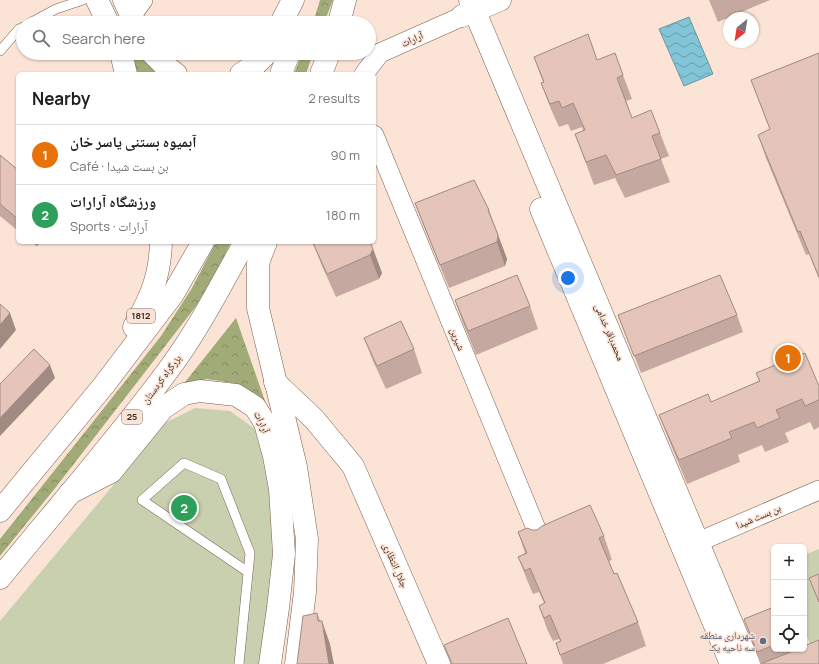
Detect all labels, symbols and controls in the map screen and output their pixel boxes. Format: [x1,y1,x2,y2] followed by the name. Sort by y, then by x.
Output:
[723,12,759,48] north arrow
[16,16,376,60] search box
[30,27,52,49] icon: search
[62,28,145,49] text: Search here
[399,28,426,50] street label: آرارات
[32,87,90,110] text: Nearby
[308,89,360,107] text: 2 results
[70,131,196,152] text: آبمیوه بستنی یاسر خان
[42,146,48,164] text: 1
[330,146,360,164] text: 90 m
[70,157,169,175] text: Café · بن بست شیدا
[70,191,156,212] text: ورزشگاه آرارات
[41,206,49,224] text: 2
[326,206,360,224] text: 180 m
[70,217,148,235] text: Sports · آرارات
[558,268,578,288] your location
[592,301,628,363] street label: محمدباقر خدامی
[127,309,155,323] road number: 1812
[447,325,469,353] street label: شیرین
[775,343,801,373] pin: 1
[138,351,184,406] street label: بزرگراه کردستان
[251,409,273,436] street label: آرارات
[122,410,142,424] road number: 25
[171,493,197,523] pin: 2
[733,500,783,532] street label: بن بست شیدا
[380,540,412,590] street label: جلال انتظاری
[771,544,807,652] map controls
[771,544,807,580] button: +
[771,580,807,616] button: −
[771,616,807,652] button: locate
[700,628,755,654] place label: شهرداری منطقه سه ناحیه یک
[758,636,768,646] marker: شهرداری منطقه سه ناحیه یک

